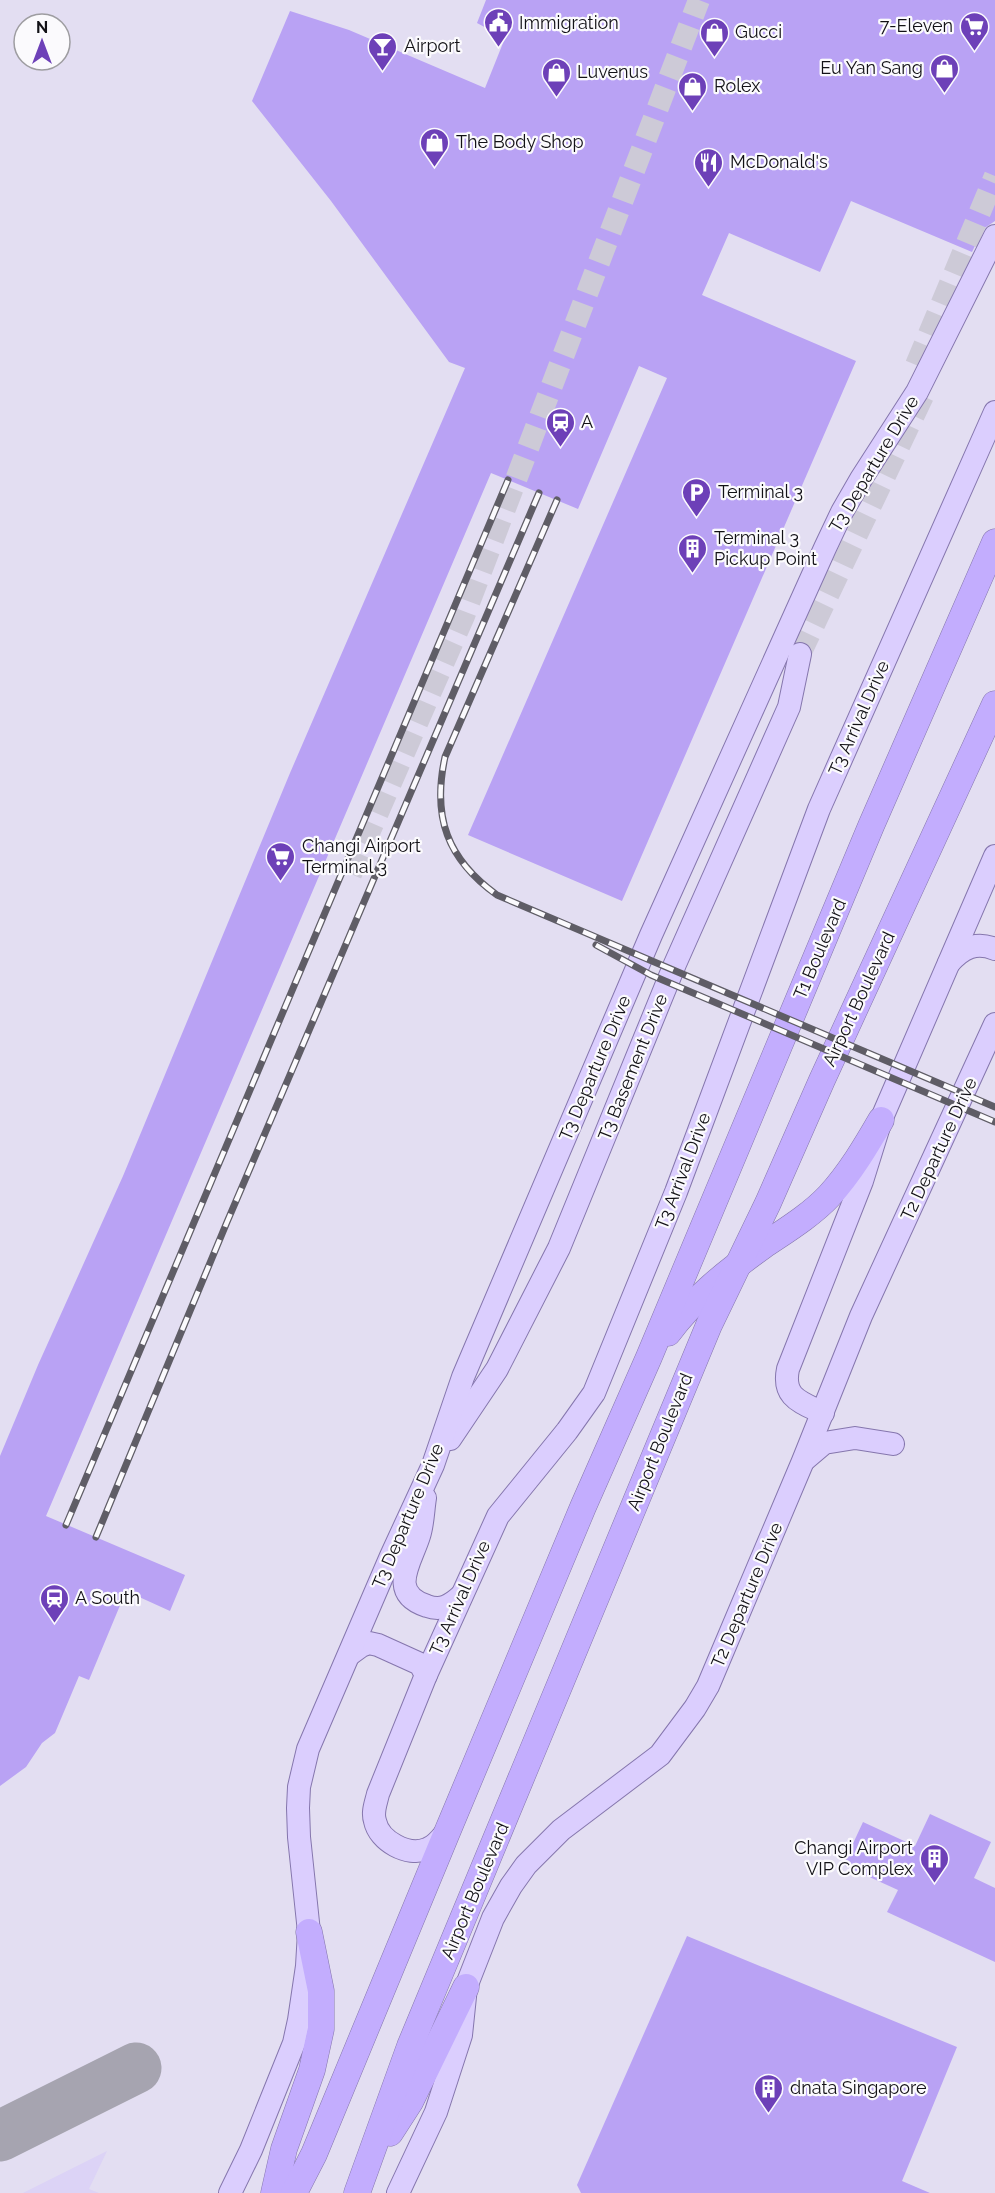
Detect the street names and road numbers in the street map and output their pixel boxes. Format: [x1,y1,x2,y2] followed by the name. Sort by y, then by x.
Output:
[825,391,923,536] street label: T3 Departure Drive
[824,657,893,778] street label: T3 Arrival Drive
[789,895,850,1002] street label: T1 Boulevard
[818,928,899,1069] street label: Airport Boulevard
[594,990,672,1143] street label: T3 Basement Drive
[554,992,635,1143] street label: T3 Departure Drive
[896,1074,981,1224] street label: T2 Departure Drive
[651,1109,715,1232] street label: T3 Arrival Drive
[622,1370,697,1514] street label: Airport Boulevard
[367,1440,448,1591] street label: T3 Departure Drive
[707,1519,787,1670] street label: T2 Departure Drive
[425,1537,494,1658] street label: T3 Arrival Drive
[436,1819,513,1962] street label: Airport Boulevard

